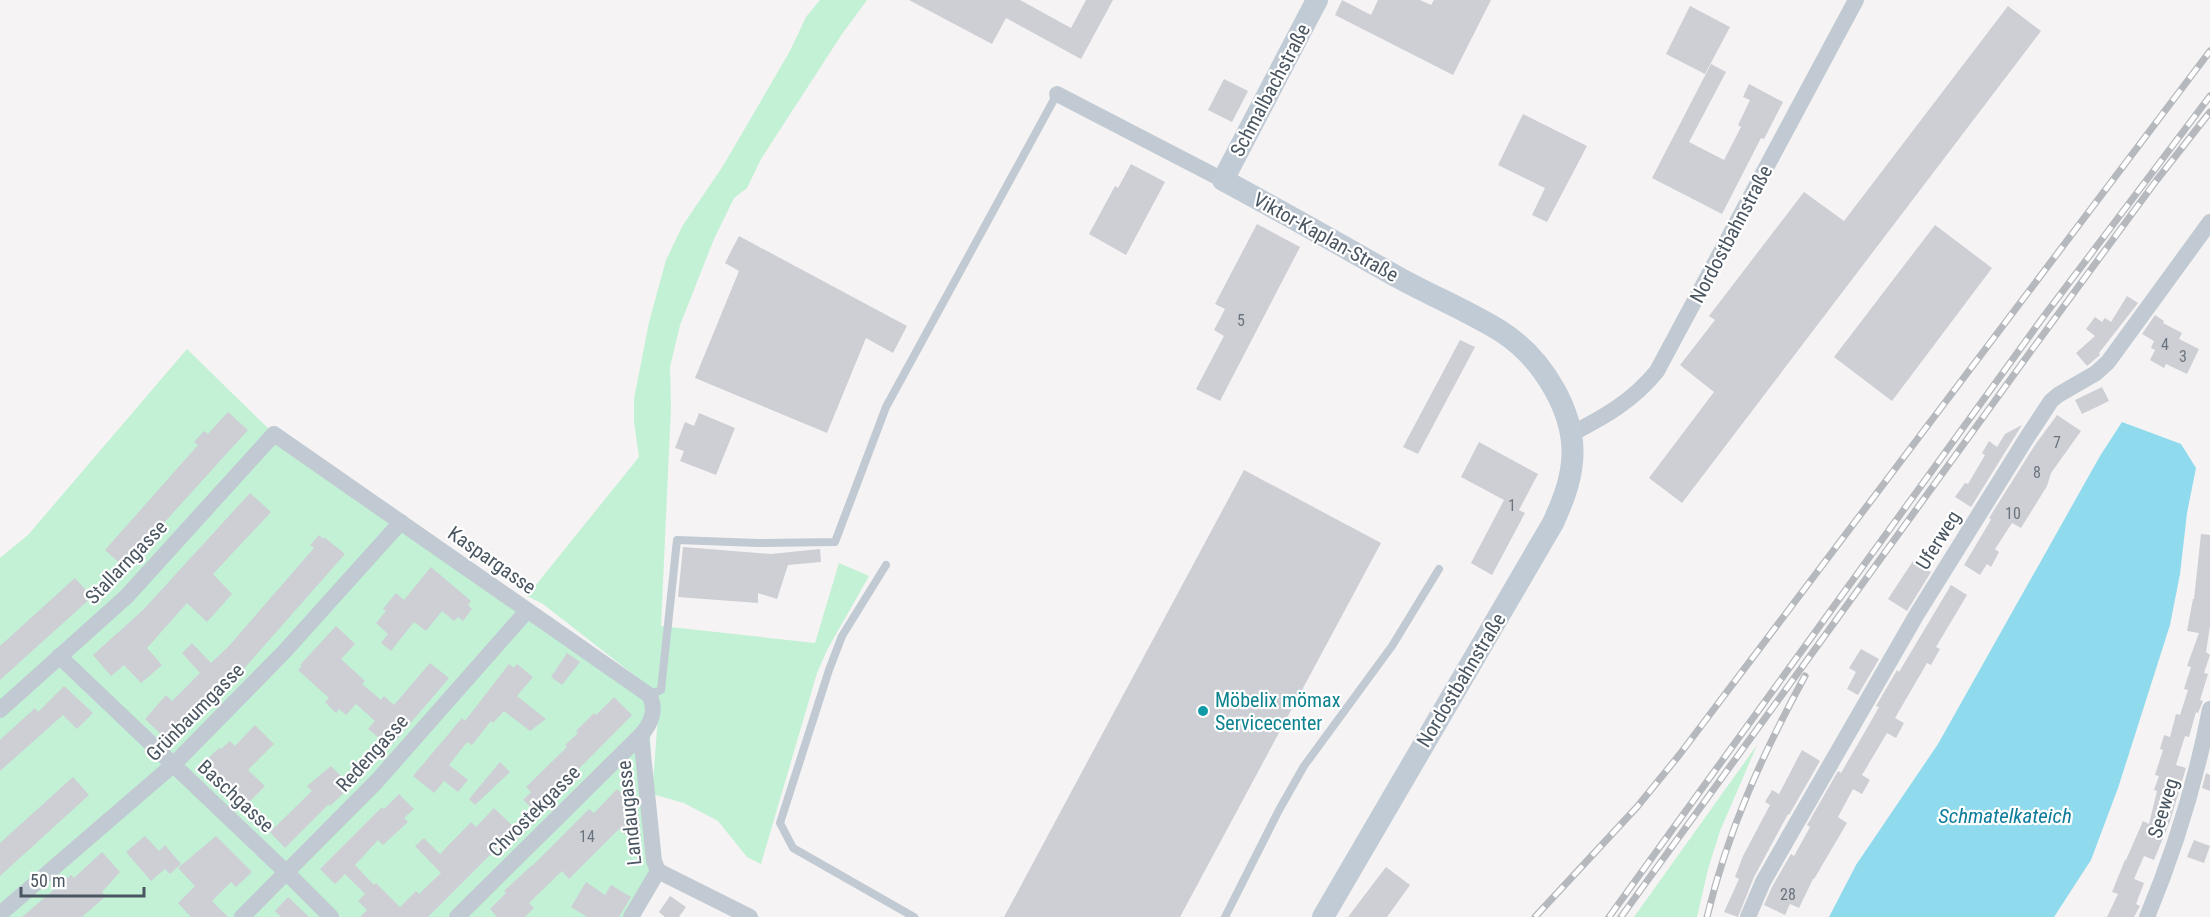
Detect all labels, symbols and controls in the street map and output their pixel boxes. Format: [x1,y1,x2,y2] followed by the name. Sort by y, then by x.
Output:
[1225,19,1315,161] street label: Schmalbachstraße
[1685,161,1777,307] street label: Nordostbahnstraße
[1249,187,1403,287] street label: Viktor-Kaplan-Straße
[1237,311,1245,330] house number: 5
[2161,335,2169,354] house number: 4
[2179,347,2187,366] house number: 3
[2053,433,2061,452] house number: 7
[2033,463,2041,482] house number: 8
[1508,496,1516,515] house number: 1
[2005,504,2021,523] house number: 10
[1911,506,1965,574] street label: Uferweg
[80,515,172,609] street label: Stallarngasse
[443,521,541,599] street label: Kaspargasse
[1412,609,1510,751] street label: Nordostbahnstraße
[141,658,249,766] street label: Grünbaumgasse
[1215,688,1341,735] place label: Möbelix mömax Servicecenter
[1196,704,1210,718] marker: Möbelix mömax Servicecenter
[331,709,413,797] street label: Redengasse
[193,755,279,837] street label: Baschgasse
[483,760,585,862] street label: Chvostekgasse
[612,760,646,866] street label: Landaugasse
[2143,775,2183,841] street label: Seeweg
[1938,804,2072,828] water label: Schmatelkateich
[579,827,595,846] house number: 14
[21,860,144,898] scale bar
[30,870,65,891] text: 50 m
[1780,885,1796,904] house number: 28

